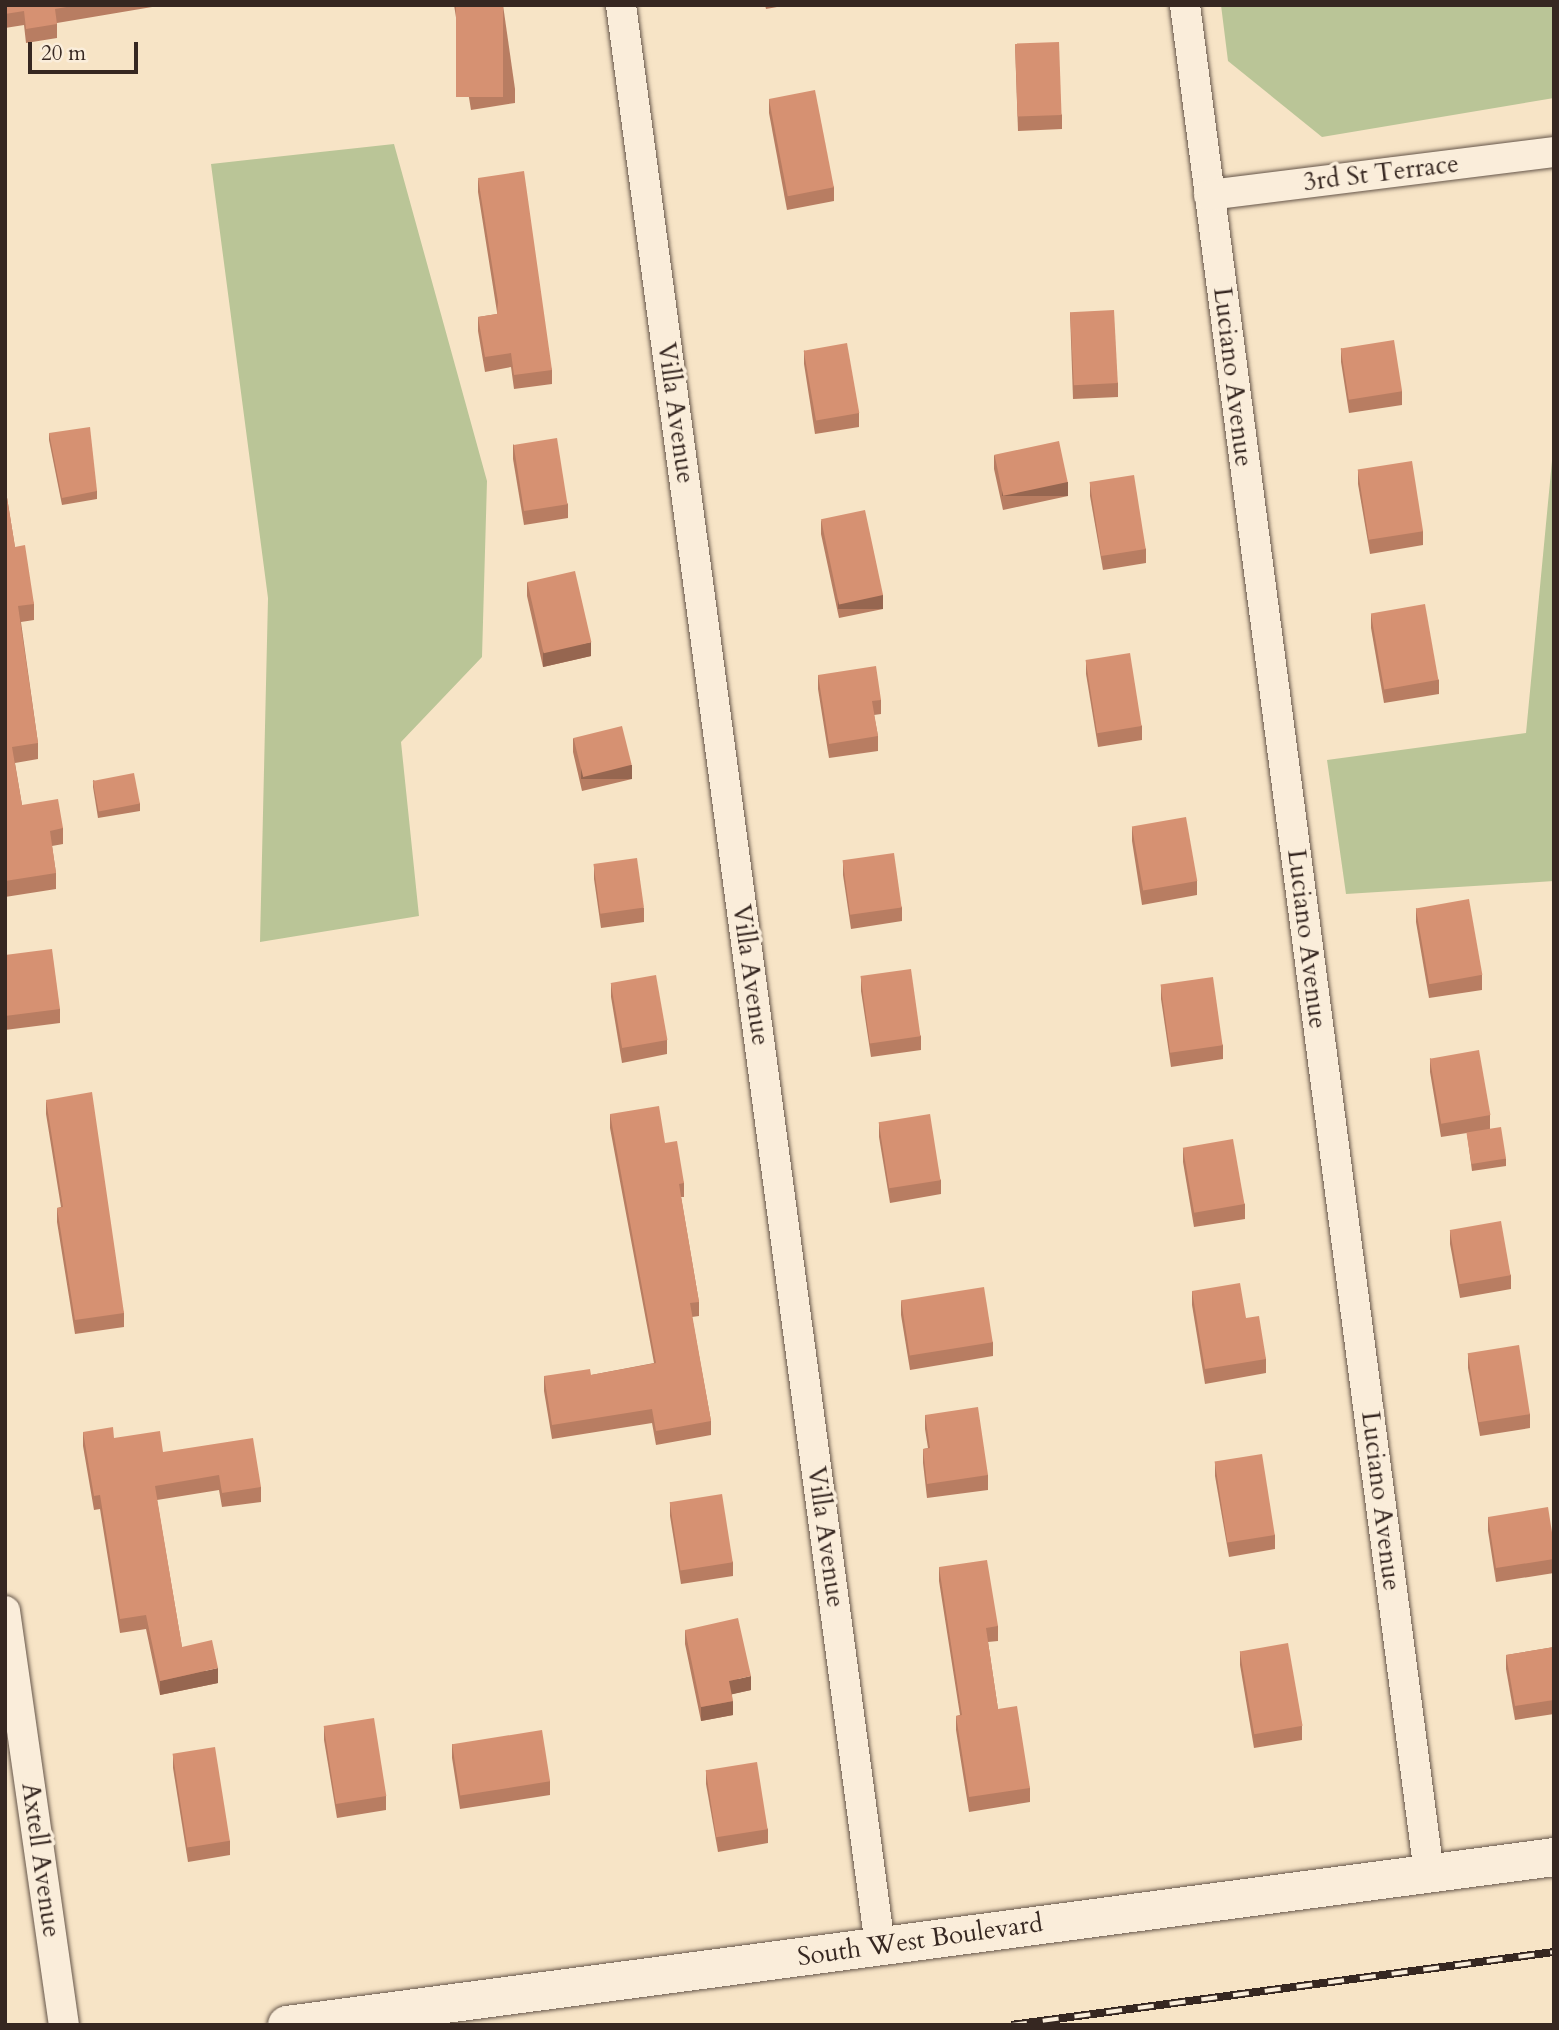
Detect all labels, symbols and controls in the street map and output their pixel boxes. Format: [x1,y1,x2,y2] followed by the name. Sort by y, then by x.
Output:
[32,28,142,72] scale bar
[41,39,86,68] text: 20 m
[1301,148,1461,198] street label: 3rd St Terrace
[1207,286,1259,468] street label: Luciano Avenue
[651,340,701,486] street label: Villa Avenue
[1281,848,1333,1030] street label: Luciano Avenue
[726,902,776,1048] street label: Villa Avenue
[1355,1410,1407,1592] street label: Luciano Avenue
[801,1464,851,1610] street label: Villa Avenue
[15,1781,67,1939] street label: Axtell Avenue
[795,1907,1045,1973] street label: South West Boulevard

